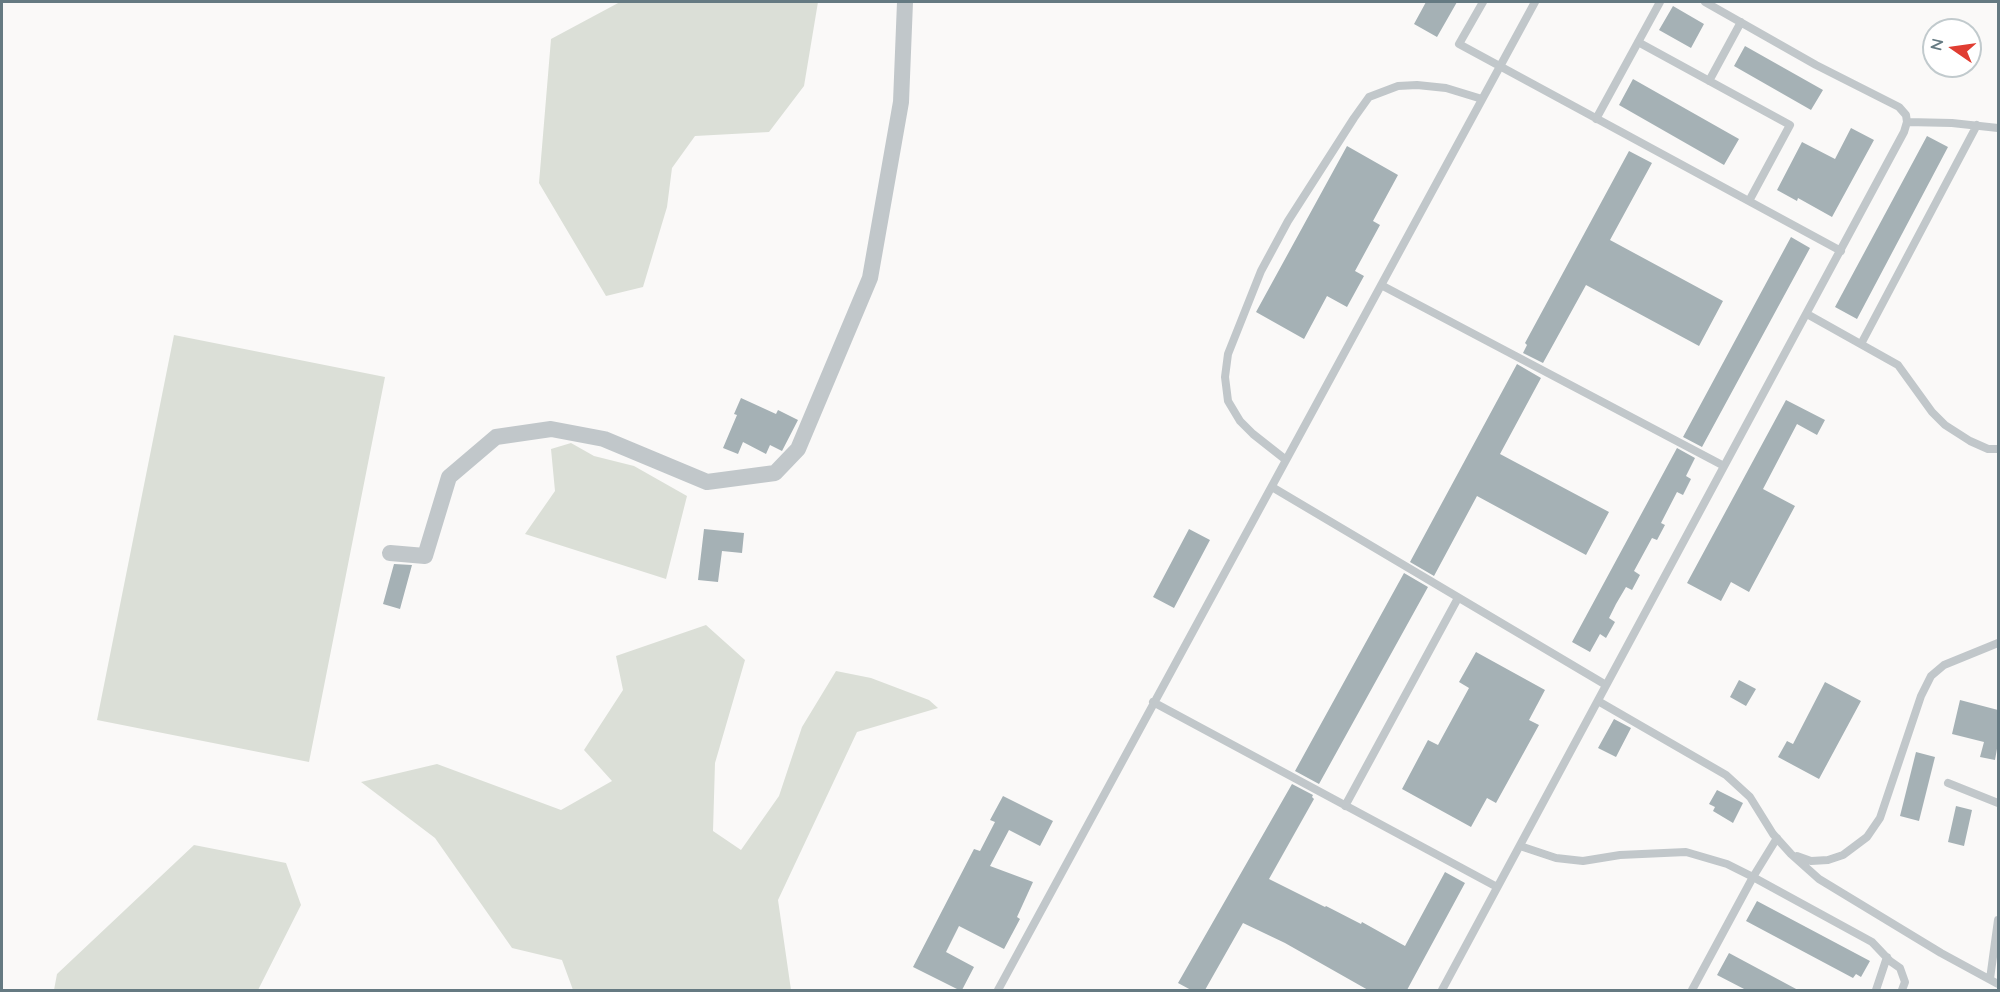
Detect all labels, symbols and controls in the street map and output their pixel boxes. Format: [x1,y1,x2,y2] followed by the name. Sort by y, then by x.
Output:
[1922,18,1982,78] north arrow
[1925,36,1947,52] text: N

